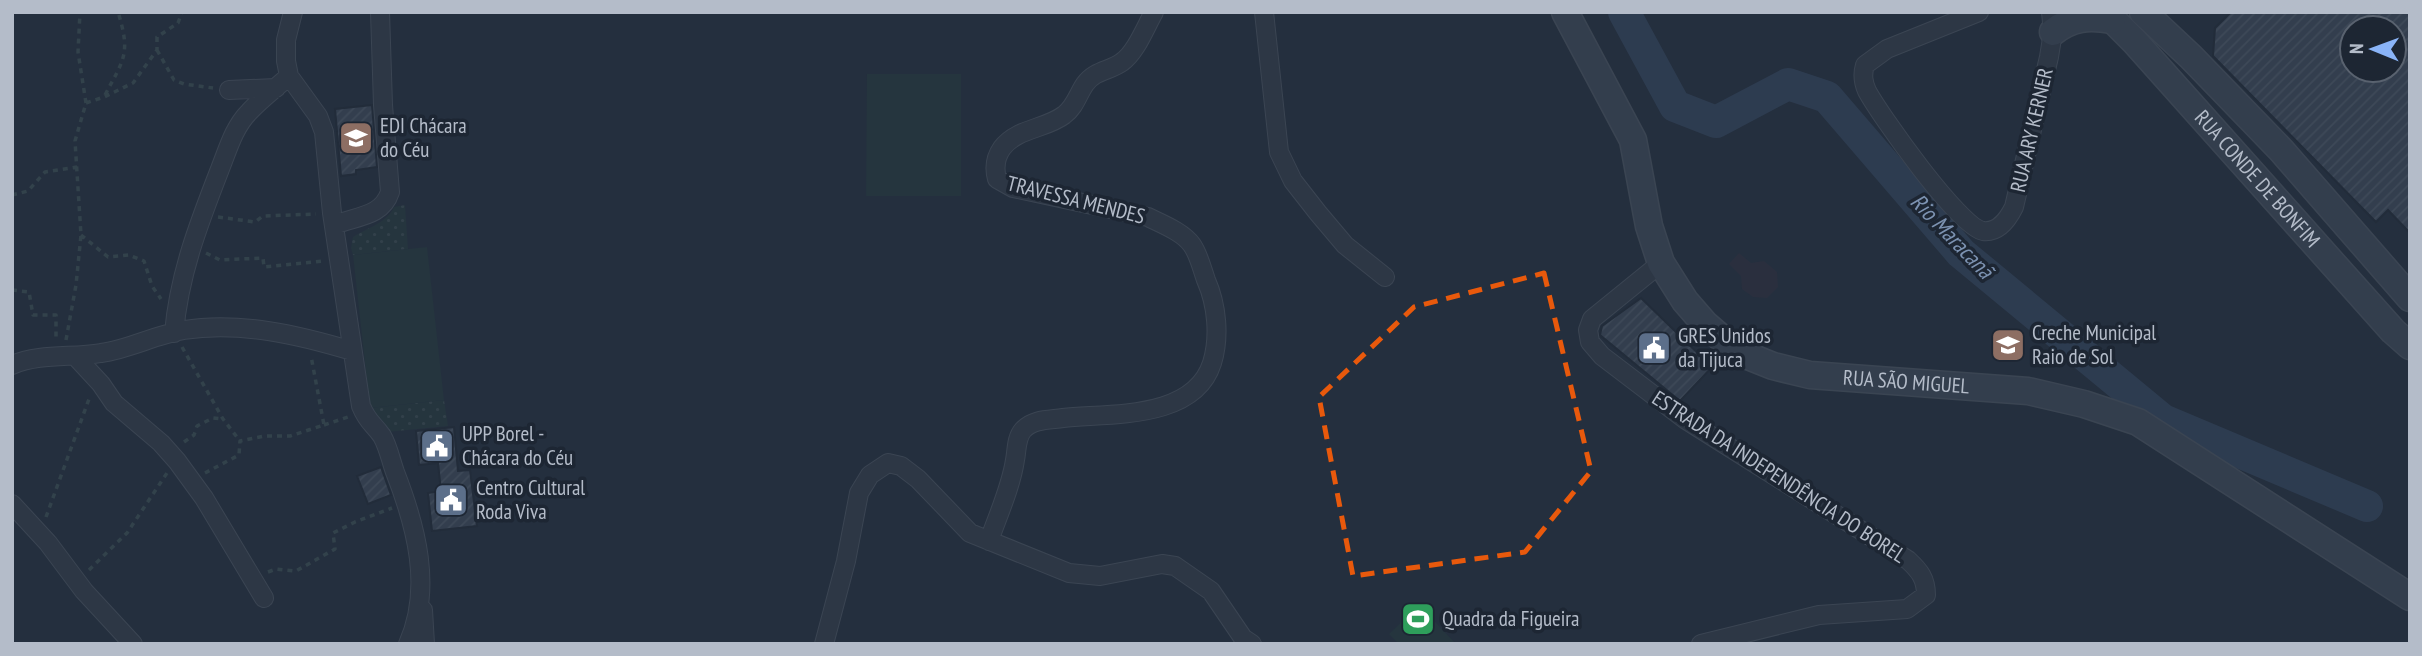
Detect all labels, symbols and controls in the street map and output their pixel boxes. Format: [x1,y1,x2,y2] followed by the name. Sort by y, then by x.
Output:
[2338,14,2408,84] north arrow
[2344,43,2368,54] text: N
[2004,65,2059,195] street label: RUA ARY KERNER
[2189,104,2326,253] street label: RUA CONDE DE BONFIM
[380,112,467,163] place label: EDI Chácara do Céu
[337,119,375,157] school or university icon: EDI Chácara do Céu
[1004,169,1148,230] street label: TRAVESSA MENDES
[1905,187,2002,286] water label: Rio Maracanã
[2032,319,2156,370] place label: Creche Municipal Raio de Sol
[1678,322,1771,373] place label: GRES Unidos da Tijuca
[1989,326,2027,364] school or university icon: Creche Municipal Raio de Sol
[1635,329,1673,367] public building icon: GRES Unidos da Tijuca
[1842,363,1971,400] street label: RUA SÃO MIGUEL
[1647,384,1912,569] street label: ESTRADA DA INDEPENDÊNCIA DO BOREL
[462,420,573,471] place label: UPP Borel - Chácara do Céu
[418,427,456,465] public building icon: UPP Borel - Chácara do Céu
[476,474,585,525] place label: Centro Cultural Roda Viva
[432,481,470,519] public building icon: Centro Cultural Roda Viva
[1399,600,1437,638] sports icon: Quadra da Figueira
[1442,605,1580,632] place label: Quadra da Figueira

